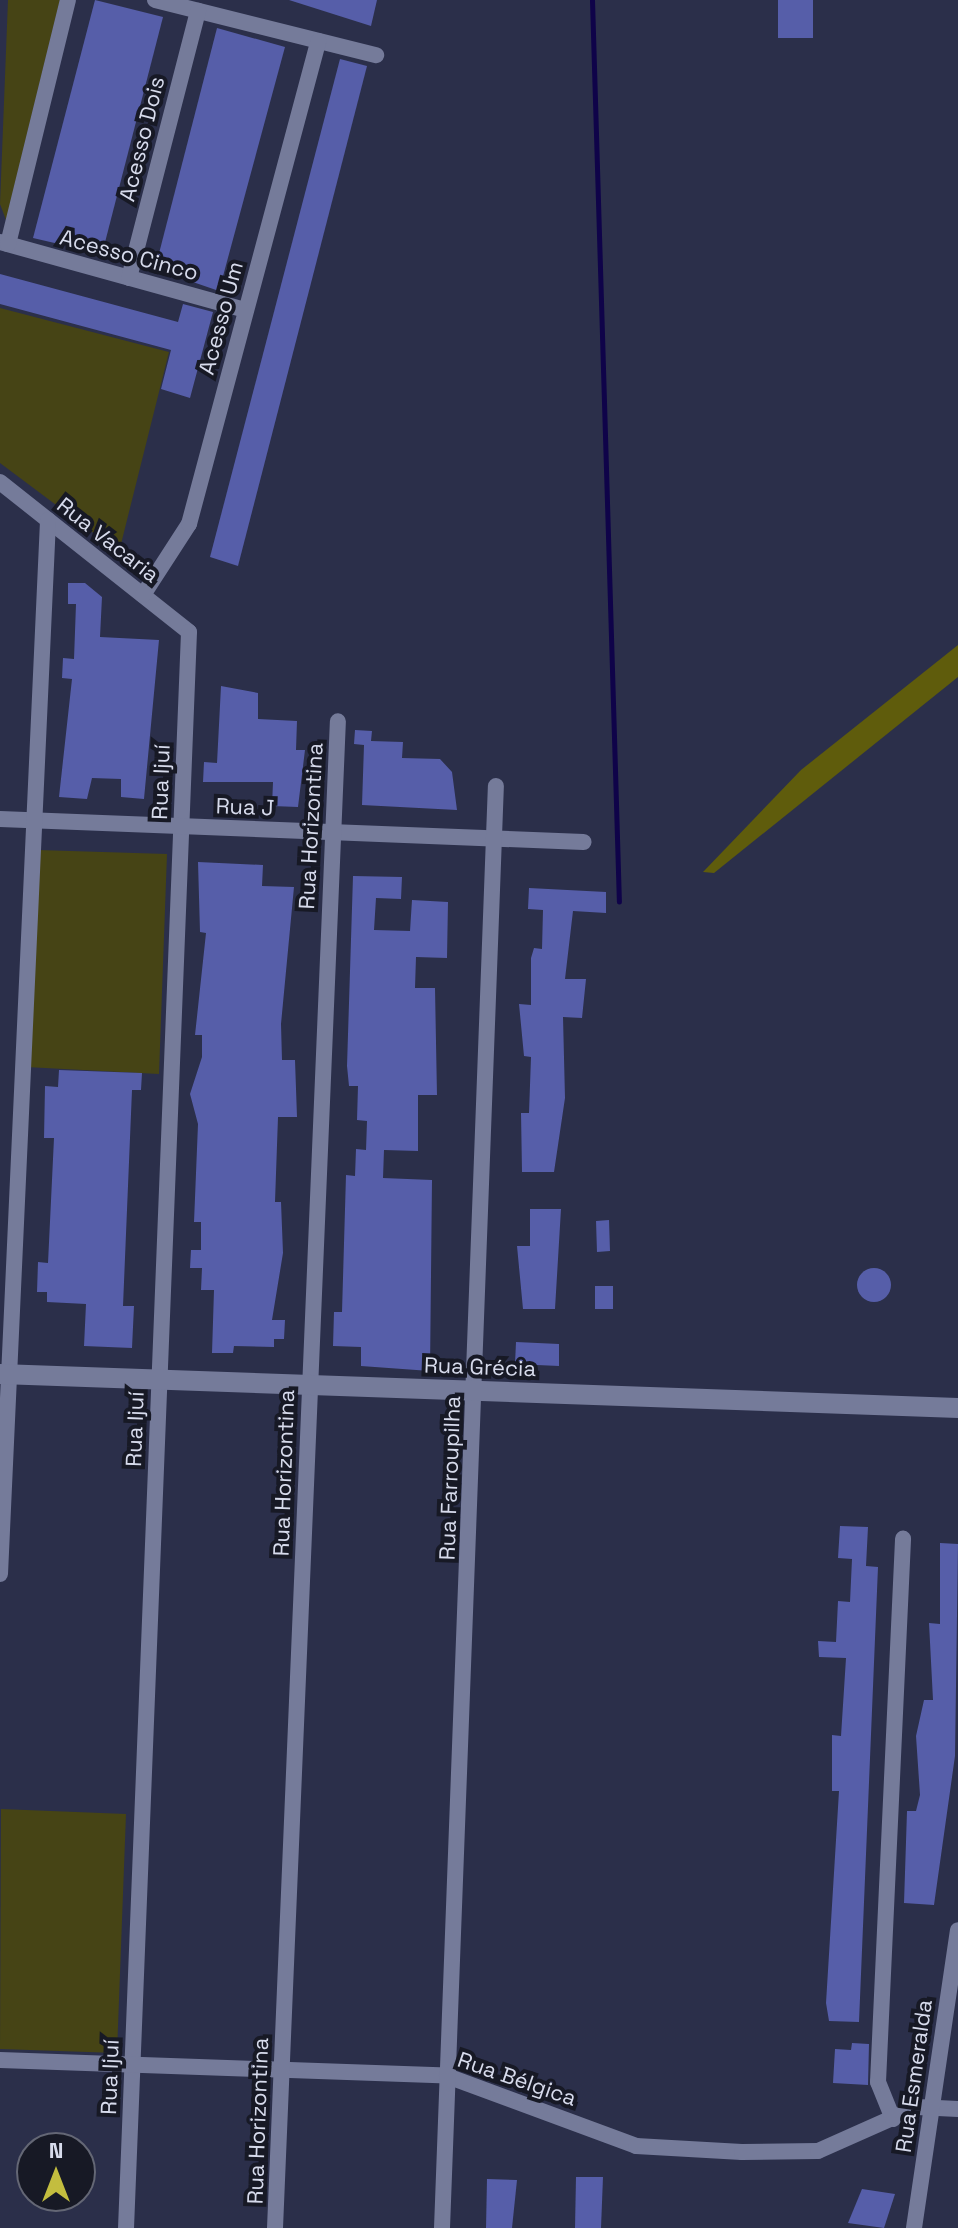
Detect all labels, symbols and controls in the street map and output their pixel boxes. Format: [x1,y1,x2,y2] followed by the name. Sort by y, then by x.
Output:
[114,74,170,204] street label: Acesso Dois
[57,224,201,286] street label: Acesso Cinco
[193,259,249,377] street label: Acesso Um
[51,492,165,588] street label: Rua Vacaria
[293,742,329,910] street label: Rua Horizontina
[146,744,176,820] street label: Rua Ijuí
[215,793,275,821] street label: Rua J
[423,1352,537,1382] street label: Rua Grécia
[268,1389,300,1557] street label: Rua Horizontina
[120,1391,150,1467] street label: Rua Ijuí
[434,1395,466,1561] street label: Rua Farroupilha
[890,1998,938,2154] street label: Rua Esmeralda
[242,2037,274,2205] street label: Rua Horizontina
[95,2039,125,2115] street label: Rua Ijuí
[454,2046,580,2112] street label: Rua Bélgica
[16,2132,96,2212] north arrow
[49,2136,63,2164] text: N

